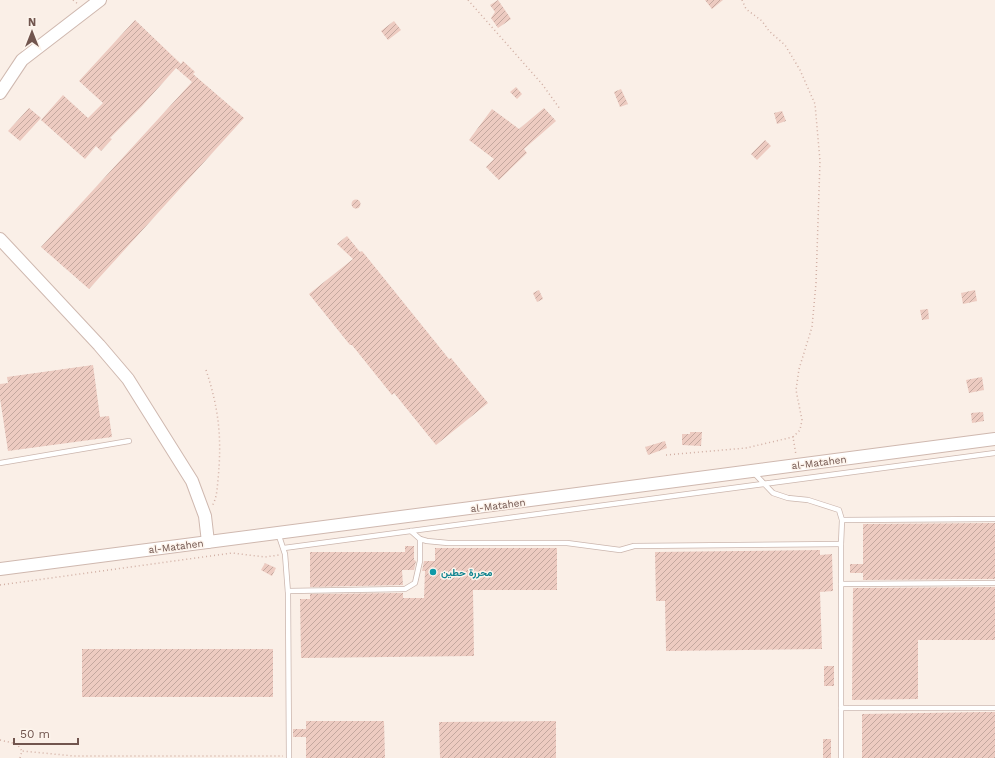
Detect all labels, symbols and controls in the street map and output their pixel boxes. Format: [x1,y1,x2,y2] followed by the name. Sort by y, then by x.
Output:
[12,12,52,52] north arrow
[28,16,36,29] text: N
[791,454,847,471] street label: al-Matahen
[470,497,526,514] street label: al-Matahen
[148,538,204,555] street label: al-Matahen
[428,567,438,577] marker: محررة حطين
[441,567,493,579] place label: محررة حطين
[14,720,78,746] scale bar
[20,727,50,741] text: 50 m

